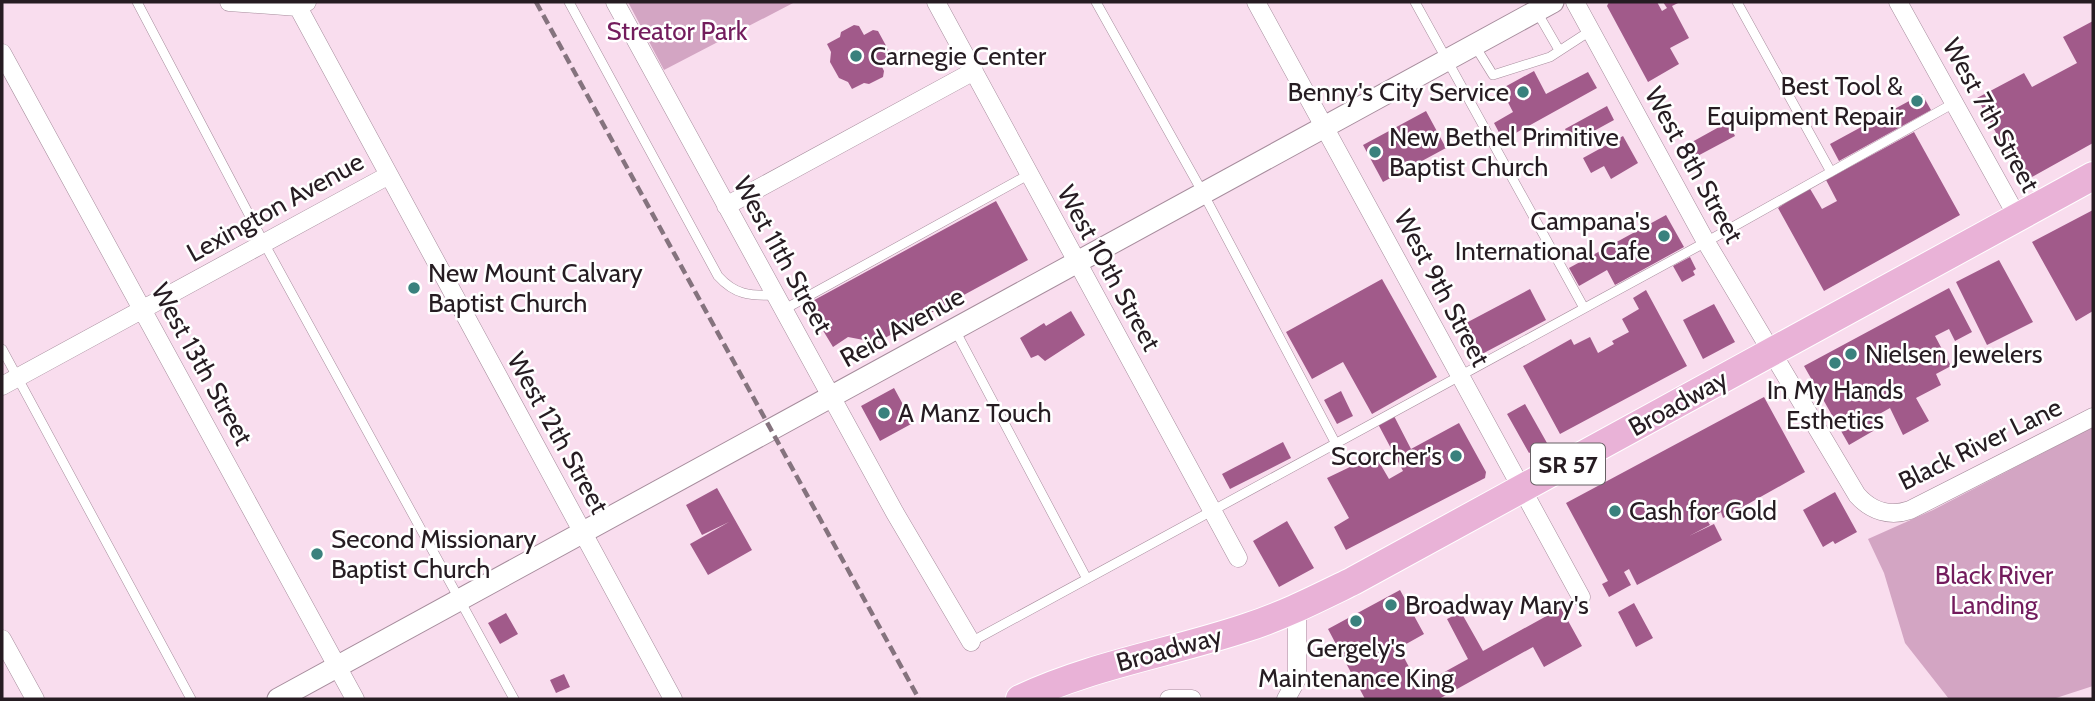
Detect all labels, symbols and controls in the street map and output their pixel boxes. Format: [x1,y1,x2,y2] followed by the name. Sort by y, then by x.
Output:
[607,15,748,47] park label: Streator Park
[1936,33,2047,198] street label: West 7th Street
[870,40,1047,72] place label: Carnegie Center
[848,48,864,64] marker: Carnegie Center
[1707,70,1904,132] place label: Best Tool & Equipment Repair
[1288,76,1509,108] place label: Benny's City Service
[1638,81,1750,249] street label: West 8th Street
[1515,84,1531,100] marker: Benny's City Service
[1909,93,1925,109] marker: Best Tool & Equipment Repair
[1389,121,1619,183] place label: New Bethel Primitive Baptist Church
[1367,144,1383,160] marker: New Bethel Primitive Baptist Church
[181,145,369,269] street label: Lexington Avenue
[727,171,839,339] street label: West 11th Street
[1050,180,1168,357] street label: West 10th Street
[1387,204,1497,372] street label: West 9th Street
[1455,205,1650,267] place label: Campana's International Cafe
[1656,228,1672,244] marker: Campana's International Cafe
[428,257,643,319] place label: New Mount Calvary Baptist Church
[144,277,260,451] street label: West 13th Street
[406,280,422,296] marker: New Mount Calvary Baptist Church
[834,280,970,374] street label: Reid Avenue
[1865,338,2043,370] place label: Nielsen Jewelers
[1843,346,1859,362] marker: Nielsen Jewelers
[500,347,616,520] street label: West 12th Street
[1827,355,1843,371] marker: In My Hands Esthetics
[1623,363,1733,443] street label: Broadway
[1767,374,1904,436] place label: In My Hands Esthetics
[1893,391,2067,497] street label: Black River Lane
[898,397,1052,429] place label: A Manz Touch
[876,405,892,421] marker: A Manz Touch
[1331,440,1442,472] place label: Scorcher's
[1531,444,1605,485] road number: SR 57
[1448,448,1464,464] marker: Scorcher's
[1629,495,1777,527] place label: Cash for Gold
[1607,503,1623,519] marker: Cash for Gold
[331,523,536,585] place label: Second Missionary Baptist Church
[309,546,325,562] marker: Second Missionary Baptist Church
[1935,559,2054,621] park label: Black River Landing
[1405,589,1589,621] place label: Broadway Mary's
[1383,597,1399,613] marker: Broadway Mary's
[1348,613,1364,629] marker: Gergely's Maintenance King
[1113,620,1225,678] street label: Broadway
[1258,632,1455,694] place label: Gergely's Maintenance King

